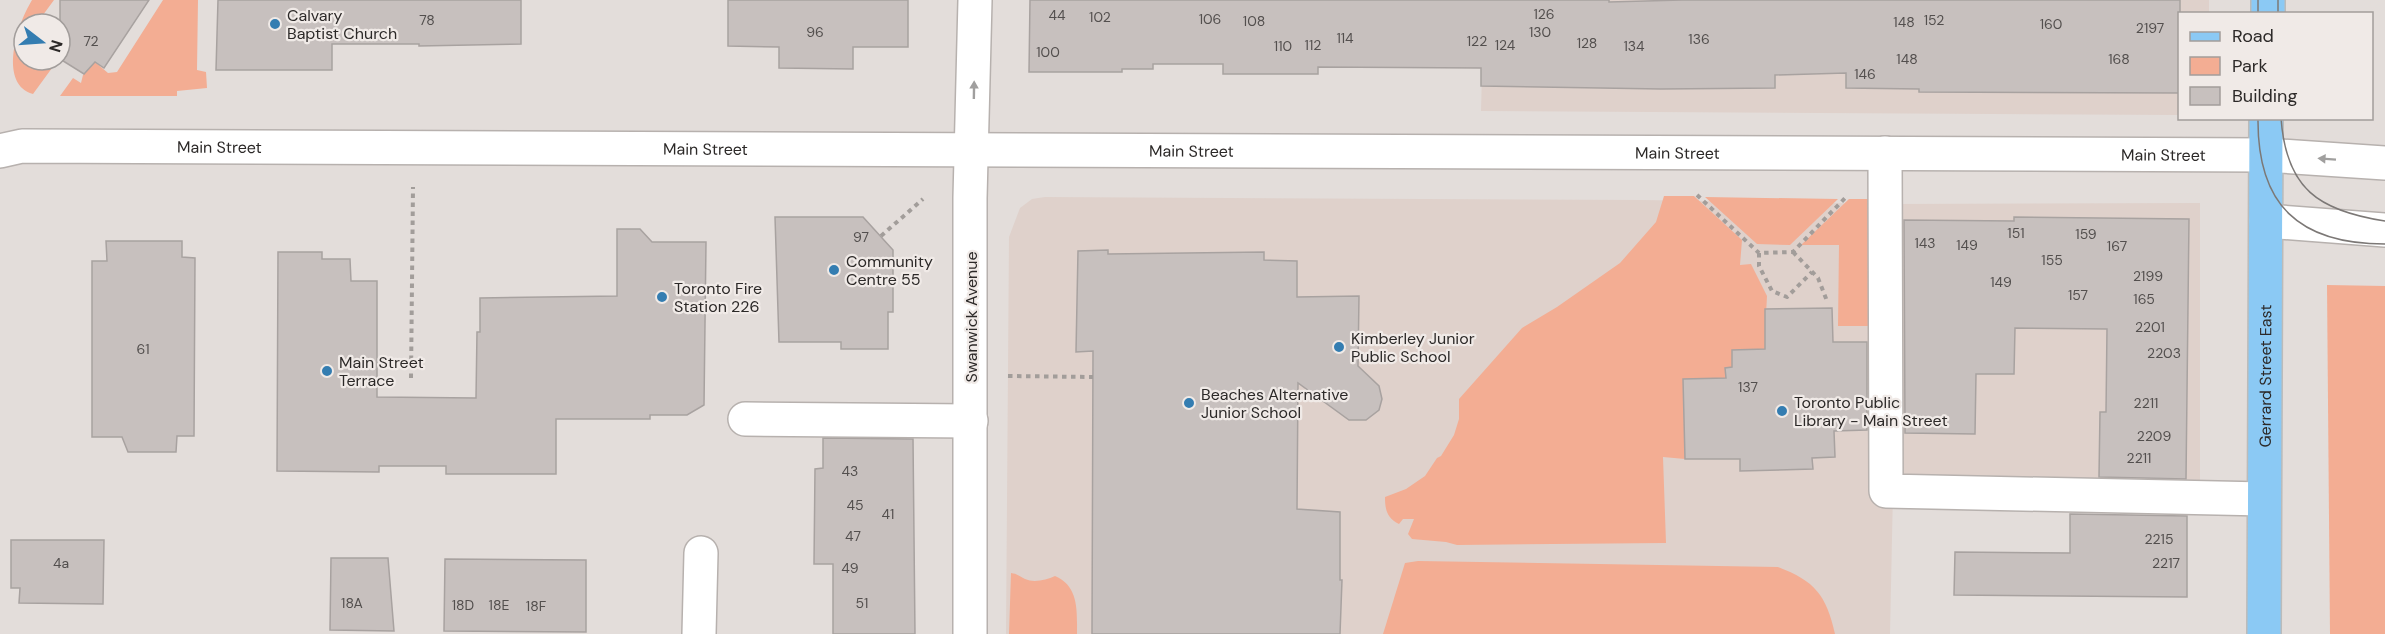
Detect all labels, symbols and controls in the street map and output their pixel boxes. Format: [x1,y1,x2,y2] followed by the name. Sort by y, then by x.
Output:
[287,5,397,44] place label: Calvary Baptist Church
[1533,5,1555,23] house number: 126
[1049,6,1066,24] house number: 44
[1089,8,1111,26] house number: 102
[1199,10,1221,28] house number: 106
[419,11,435,29] house number: 78
[1924,11,1944,29] house number: 152
[12,12,72,72] north arrow
[1243,12,1265,30] house number: 108
[2178,12,2373,120] legend
[1893,13,1915,31] house number: 148
[2040,15,2062,33] house number: 160
[268,17,282,31] marker: Calvary Baptist Church
[2136,19,2164,37] house number: 2197
[806,23,824,41] house number: 96
[1529,23,1551,41] house number: 130
[2232,24,2274,48] text: Road
[1336,29,1354,47] house number: 114
[1688,30,1710,48] house number: 136
[83,32,99,50] house number: 72
[1467,32,1487,50] house number: 122
[1577,34,1597,52] house number: 128
[1305,36,1321,54] house number: 112
[1495,36,1516,54] house number: 124
[1274,37,1292,55] house number: 110
[1623,37,1645,55] house number: 134
[44,38,68,55] text: N
[1036,43,1060,61] house number: 100
[1896,50,1918,68] house number: 148
[2108,50,2130,68] house number: 168
[2232,54,2268,78] text: Park
[1854,65,1876,83] house number: 146
[969,81,979,100] one-way arrow
[2232,84,2297,108] text: Building
[177,137,262,158] street label: Main Street
[663,139,748,160] street label: Main Street
[1149,141,1234,162] street label: Main Street
[1635,142,1720,164] street label: Main Street
[2121,144,2206,166] street label: Main Street
[2317,155,2336,164] one-way arrow
[2007,224,2025,242] house number: 151
[2075,225,2097,243] house number: 159
[853,228,869,246] house number: 97
[1914,234,1936,252] house number: 143
[1956,236,1978,254] house number: 149
[2107,237,2127,255] house number: 167
[846,251,933,290] place label: Community Centre 55
[2041,251,2063,269] house number: 155
[961,252,982,382] street label: Swanwick Avenue
[827,263,841,277] marker: Community Centre 55
[2133,267,2163,285] house number: 2199
[1990,273,2012,291] house number: 149
[674,278,762,317] place label: Toronto Fire Station 226
[2068,286,2088,304] house number: 157
[655,290,669,304] marker: Toronto Fire Station 226
[2133,290,2155,308] house number: 165
[2255,304,2276,448] street label: Gerrard Street East
[2135,318,2165,336] house number: 2201
[1351,328,1475,367] place label: Kimberley Junior Public School
[136,340,150,358] house number: 61
[1332,340,1346,354] marker: Kimberley Junior Public School
[2147,344,2181,362] house number: 2203
[339,352,424,391] place label: Main Street Terrace
[320,364,334,378] marker: Main Street Terrace
[1738,378,1758,396] house number: 137
[1201,384,1348,423] place label: Beaches Alternative Junior School
[1794,392,1948,431] place label: Toronto Public Library - Main Street
[2134,394,2158,412] house number: 2211
[1182,396,1196,410] marker: Beaches Alternative Junior School
[1775,404,1789,418] marker: Toronto Public Library - Main Street
[2137,427,2171,445] house number: 2209
[2127,449,2151,467] house number: 2211
[842,462,858,480] house number: 43
[846,496,864,514] house number: 45
[882,505,894,523] house number: 41
[845,527,861,545] house number: 47
[2144,530,2174,548] house number: 2215
[53,554,69,572] house number: 4a
[2152,554,2180,572] house number: 2217
[841,559,859,577] house number: 49
[341,594,363,612] house number: 18A
[856,594,868,612] house number: 51
[452,596,474,614] house number: 18D
[489,596,509,614] house number: 18E
[526,597,547,615] house number: 18F

